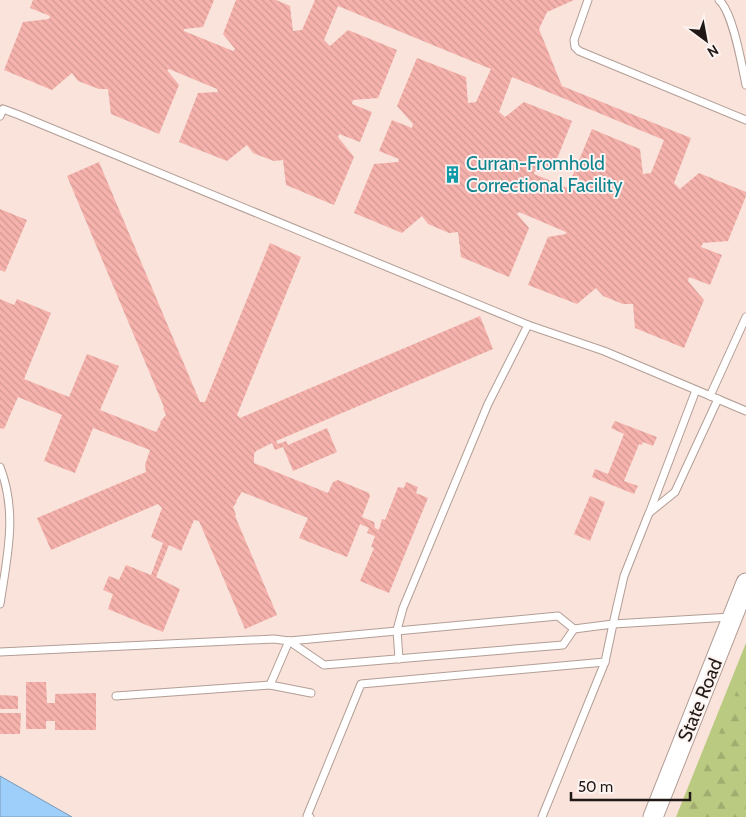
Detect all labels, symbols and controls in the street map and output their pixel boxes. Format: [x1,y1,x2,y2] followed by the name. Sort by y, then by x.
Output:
[681,15,731,65] north arrow
[704,41,722,61] text: N
[466,152,623,197] place label: Curran-Fromhold Correctional Facility
[442,164,462,184] building icon: Curran-Fromhold Correctional Facility
[673,655,727,745] street label: State Road
[571,770,690,802] scale bar
[578,778,613,796] text: 50 m

